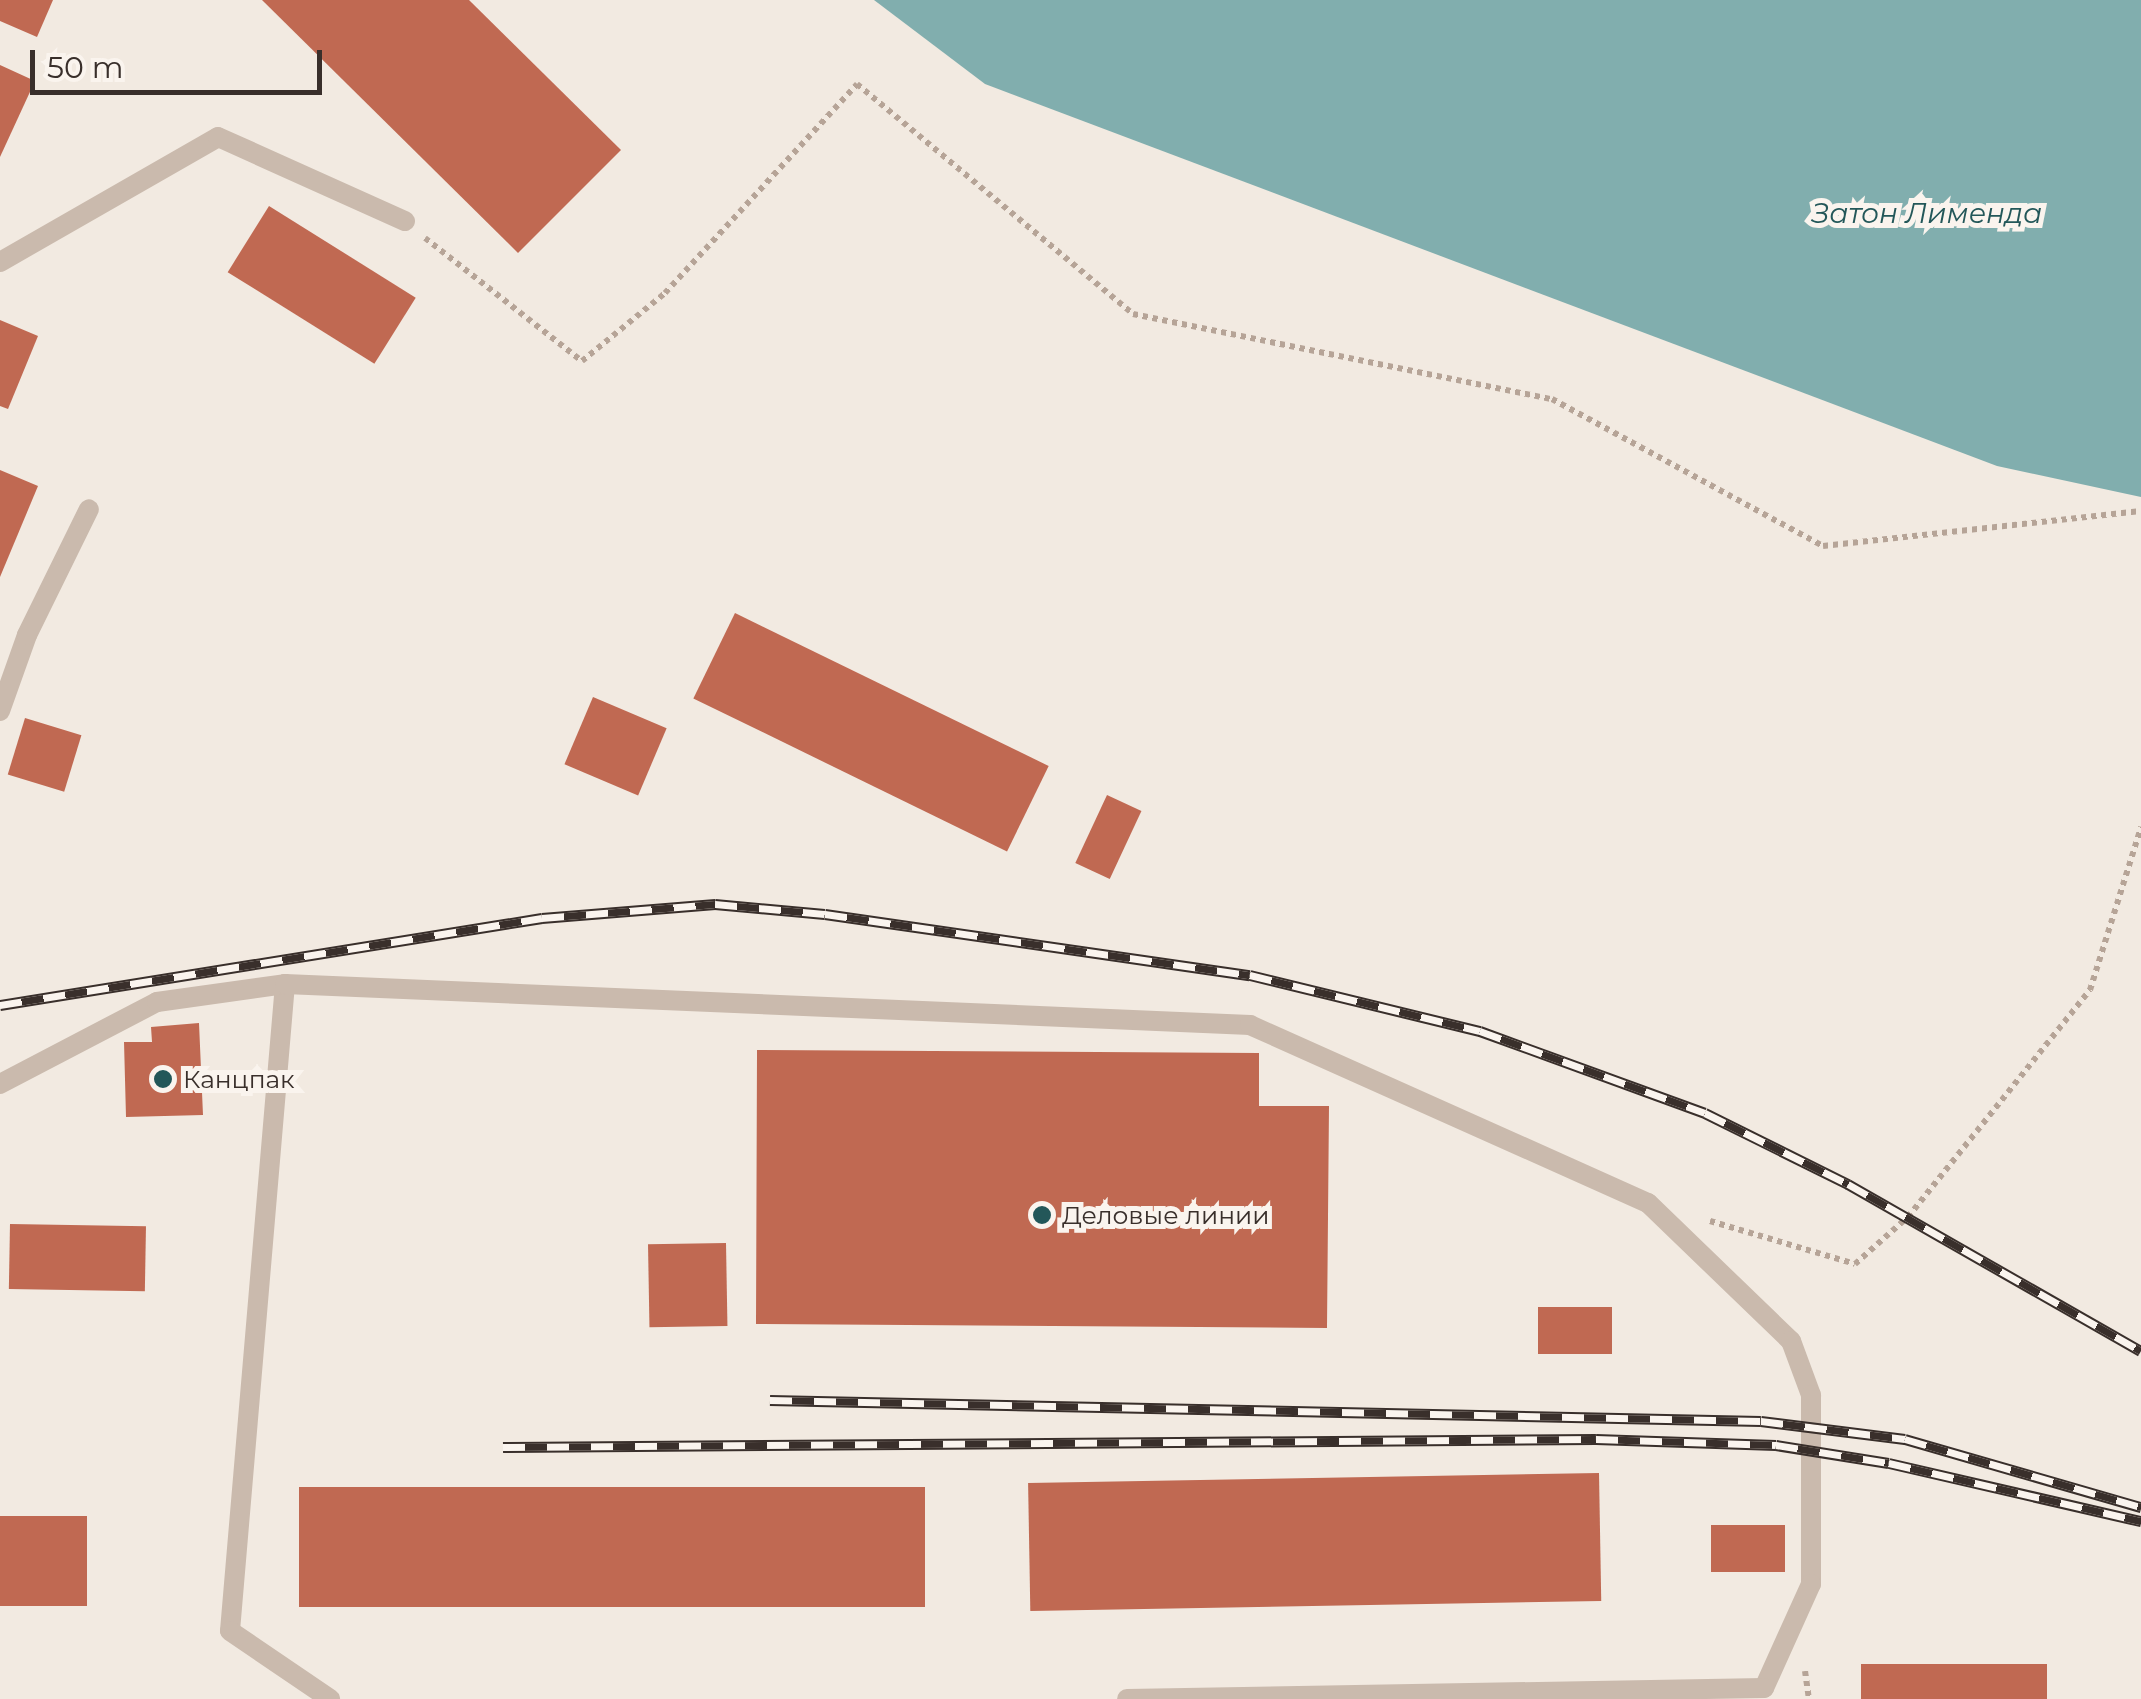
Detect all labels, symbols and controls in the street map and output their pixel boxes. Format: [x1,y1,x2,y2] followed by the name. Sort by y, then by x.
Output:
[35,30,328,92] scale bar
[47,49,124,86] text: 50 m
[1812,196,2042,230] water label: Затон Лименда
[183,1064,295,1094] place label: Канцпак
[152,1068,174,1090] marker: Канцпак
[1062,1200,1269,1230] place label: Деловые линии
[1031,1204,1053,1226] marker: Деловые линии

